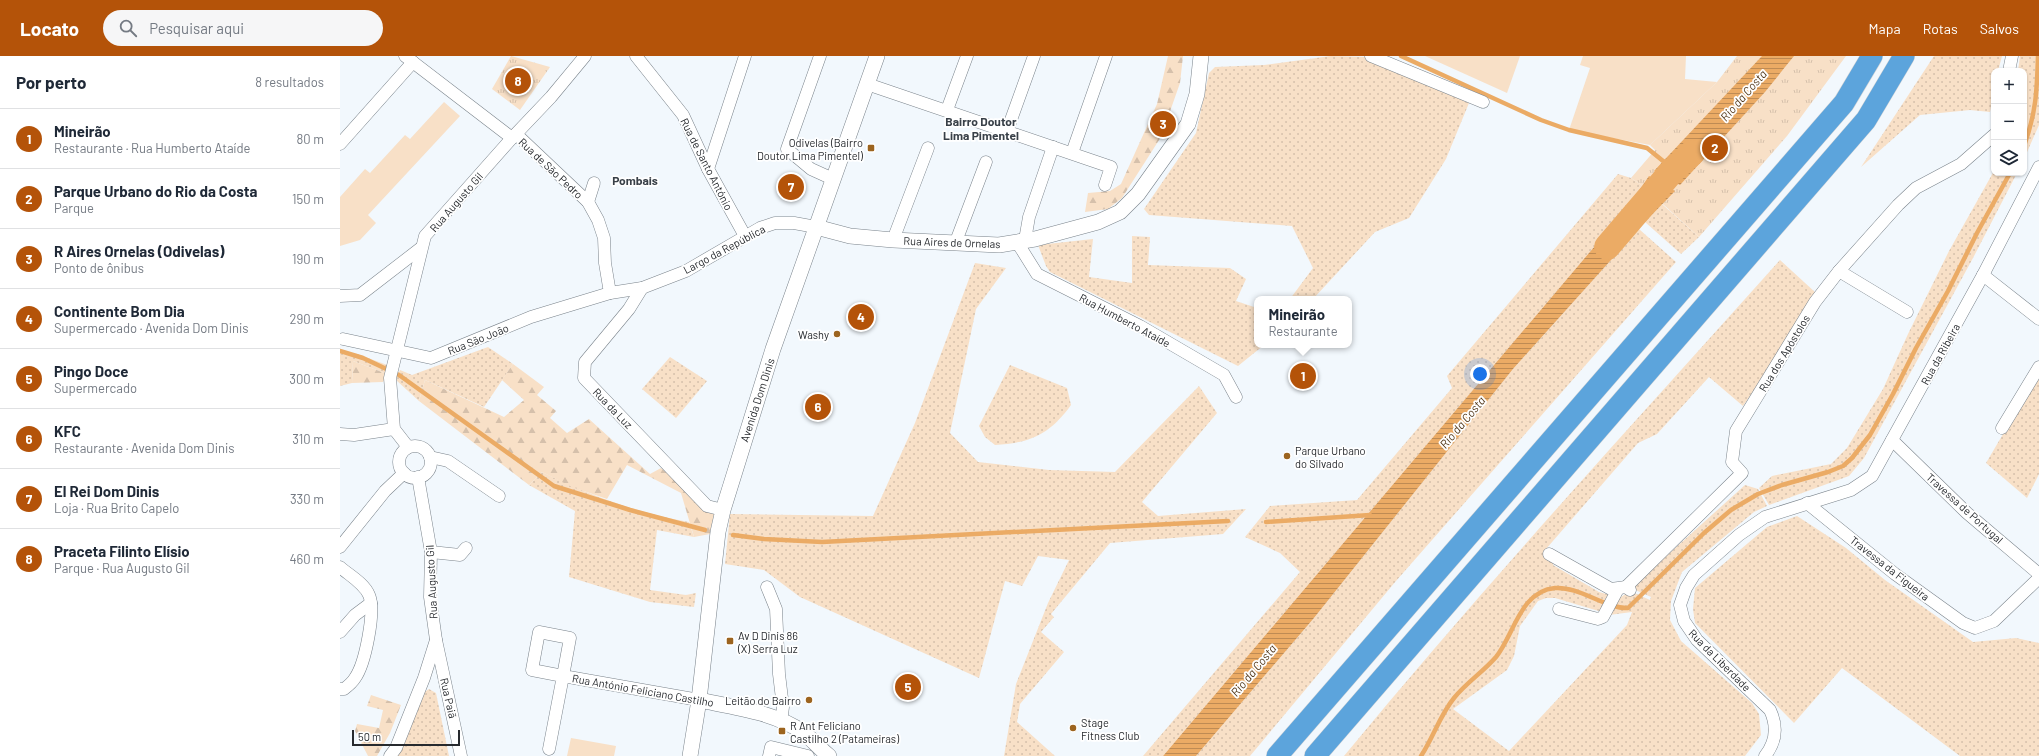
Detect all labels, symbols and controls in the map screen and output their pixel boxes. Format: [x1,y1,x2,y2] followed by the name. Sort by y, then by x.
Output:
[103,10,383,46] search box
[20,17,79,40] text: Locato
[117,17,139,39] icon: search
[149,19,244,37] text: Pesquisar aqui
[1869,20,1901,37] text: Mapa
[1923,20,1958,37] text: Rotas
[1980,20,2019,37] text: Salvos
[505,66,531,96] pin: 8
[1717,67,1769,123] water label: Rio da Costa
[1991,68,2027,176] map controls
[1991,68,2027,104] button: +
[16,72,86,92] text: Por perto
[255,74,324,90] text: 8 resultados
[1991,104,2027,140] button: −
[1150,109,1176,139] pin: 3
[943,114,1019,142] district label: Bairro Doutor Lima Pimentel
[678,116,736,212] street label: Rua de Santo António
[54,122,111,140] text: Mineirão
[27,131,31,147] text: 1
[297,131,324,147] text: 80 m
[1702,133,1728,163] pin: 2
[516,135,586,201] street label: Rua de São Pedro
[757,136,863,162] place label: Odivelas (Bairro Doutor Lima Pimentel)
[54,140,250,156] text: Restaurante · Rua Humberto Ataíde
[1991,140,2027,176] button: layers
[866,143,876,153] marker: Odivelas (Bairro Doutor Lima Pimentel)
[427,170,485,234] street label: Rua Augusto Gil
[778,172,804,202] pin: 7
[612,173,658,187] district label: Pombais
[54,182,257,200] text: Parque Urbano do Rio da Costa
[25,191,33,207] text: 2
[292,191,324,207] text: 150 m
[54,200,94,216] text: Parque
[681,222,767,276] street label: Largo da República
[903,234,1001,250] street label: Rua Aires de Ornelas
[54,242,224,260] text: R Aires Ornelas (Odivelas)
[25,251,33,267] text: 3
[292,251,324,267] text: 190 m
[54,260,144,276] text: Ponto de ônibus
[1077,291,1173,350] street label: Rua Humberto Ataíde
[1254,296,1352,348] popup
[54,302,185,320] text: Continente Bom Dia
[848,302,874,332] pin: 4
[1268,305,1325,323] text: Mineirão
[25,311,33,327] text: 4
[290,311,324,327] text: 290 m
[1756,312,1812,394] street label: Rua dos Apóstolos
[54,320,249,336] text: Supermercado · Avenida Dom Dinis
[446,321,510,357] street label: Rua São João
[1918,321,1962,387] street label: Rua da Ribeira
[1268,323,1338,339] text: Restaurante
[798,328,829,341] place label: Washy
[832,329,842,339] marker: Washy
[737,356,777,444] street label: Avenida Dom Dinis
[1290,361,1316,391] pin: 1
[54,362,128,380] text: Pingo Doce
[1470,364,1490,384] your location
[25,371,33,387] text: 5
[289,371,324,387] text: 300 m
[54,380,137,396] text: Supermercado
[590,385,636,431] street label: Rua da Luz
[805,392,831,422] pin: 6
[1436,393,1488,451] water label: Rio da Costa
[54,422,81,440] text: KFC
[26,431,32,447] text: 6
[292,431,324,447] text: 310 m
[54,440,235,456] text: Restaurante · Avenida Dom Dinis
[1295,444,1366,470] place label: Parque Urbano do Silvado
[1282,451,1292,461] marker: Parque Urbano do Silvado
[1924,470,2006,546] street label: Travessa de Portugal
[54,482,159,500] text: El Rei Dom Dinis
[26,491,32,507] text: 7
[290,491,324,507] text: 330 m
[54,500,179,516] text: Loja · Rua Brito Capelo
[1848,533,1932,603] street label: Travessa da Figueira
[54,542,190,560] text: Praceta Filinto Elísio
[423,545,439,619] street label: Rua Augusto Gil
[25,551,33,567] text: 8
[289,551,324,567] text: 460 m
[54,560,190,576] text: Parque · Rua Augusto Gil
[1686,626,1754,694] street label: Rua da Liberdade
[737,629,798,655] place label: Av D Dinis 86 (X) Serra Luz
[725,636,735,646] marker: Av D Dinis 86 (X) Serra Luz
[1227,641,1279,699] water label: Rio da Costa
[571,671,715,709] street label: Rua António Feliciano Castilho
[895,672,921,702] pin: 5
[438,677,460,719] street label: Rua Paiã
[725,694,801,707] place label: Leitão do Bairro
[804,695,814,705] marker: Leitão do Bairro
[1081,716,1139,742] place label: Stage Fitness Club
[790,719,899,745] place label: R Ant Feliciano Castilho 2 (Patameiras)
[1068,723,1078,733] marker: Stage Fitness Club
[777,726,787,736] marker: R Ant Feliciano Castilho 2 (Patameiras)
[352,728,460,747] scale bar
[358,730,381,743] text: 50 m

